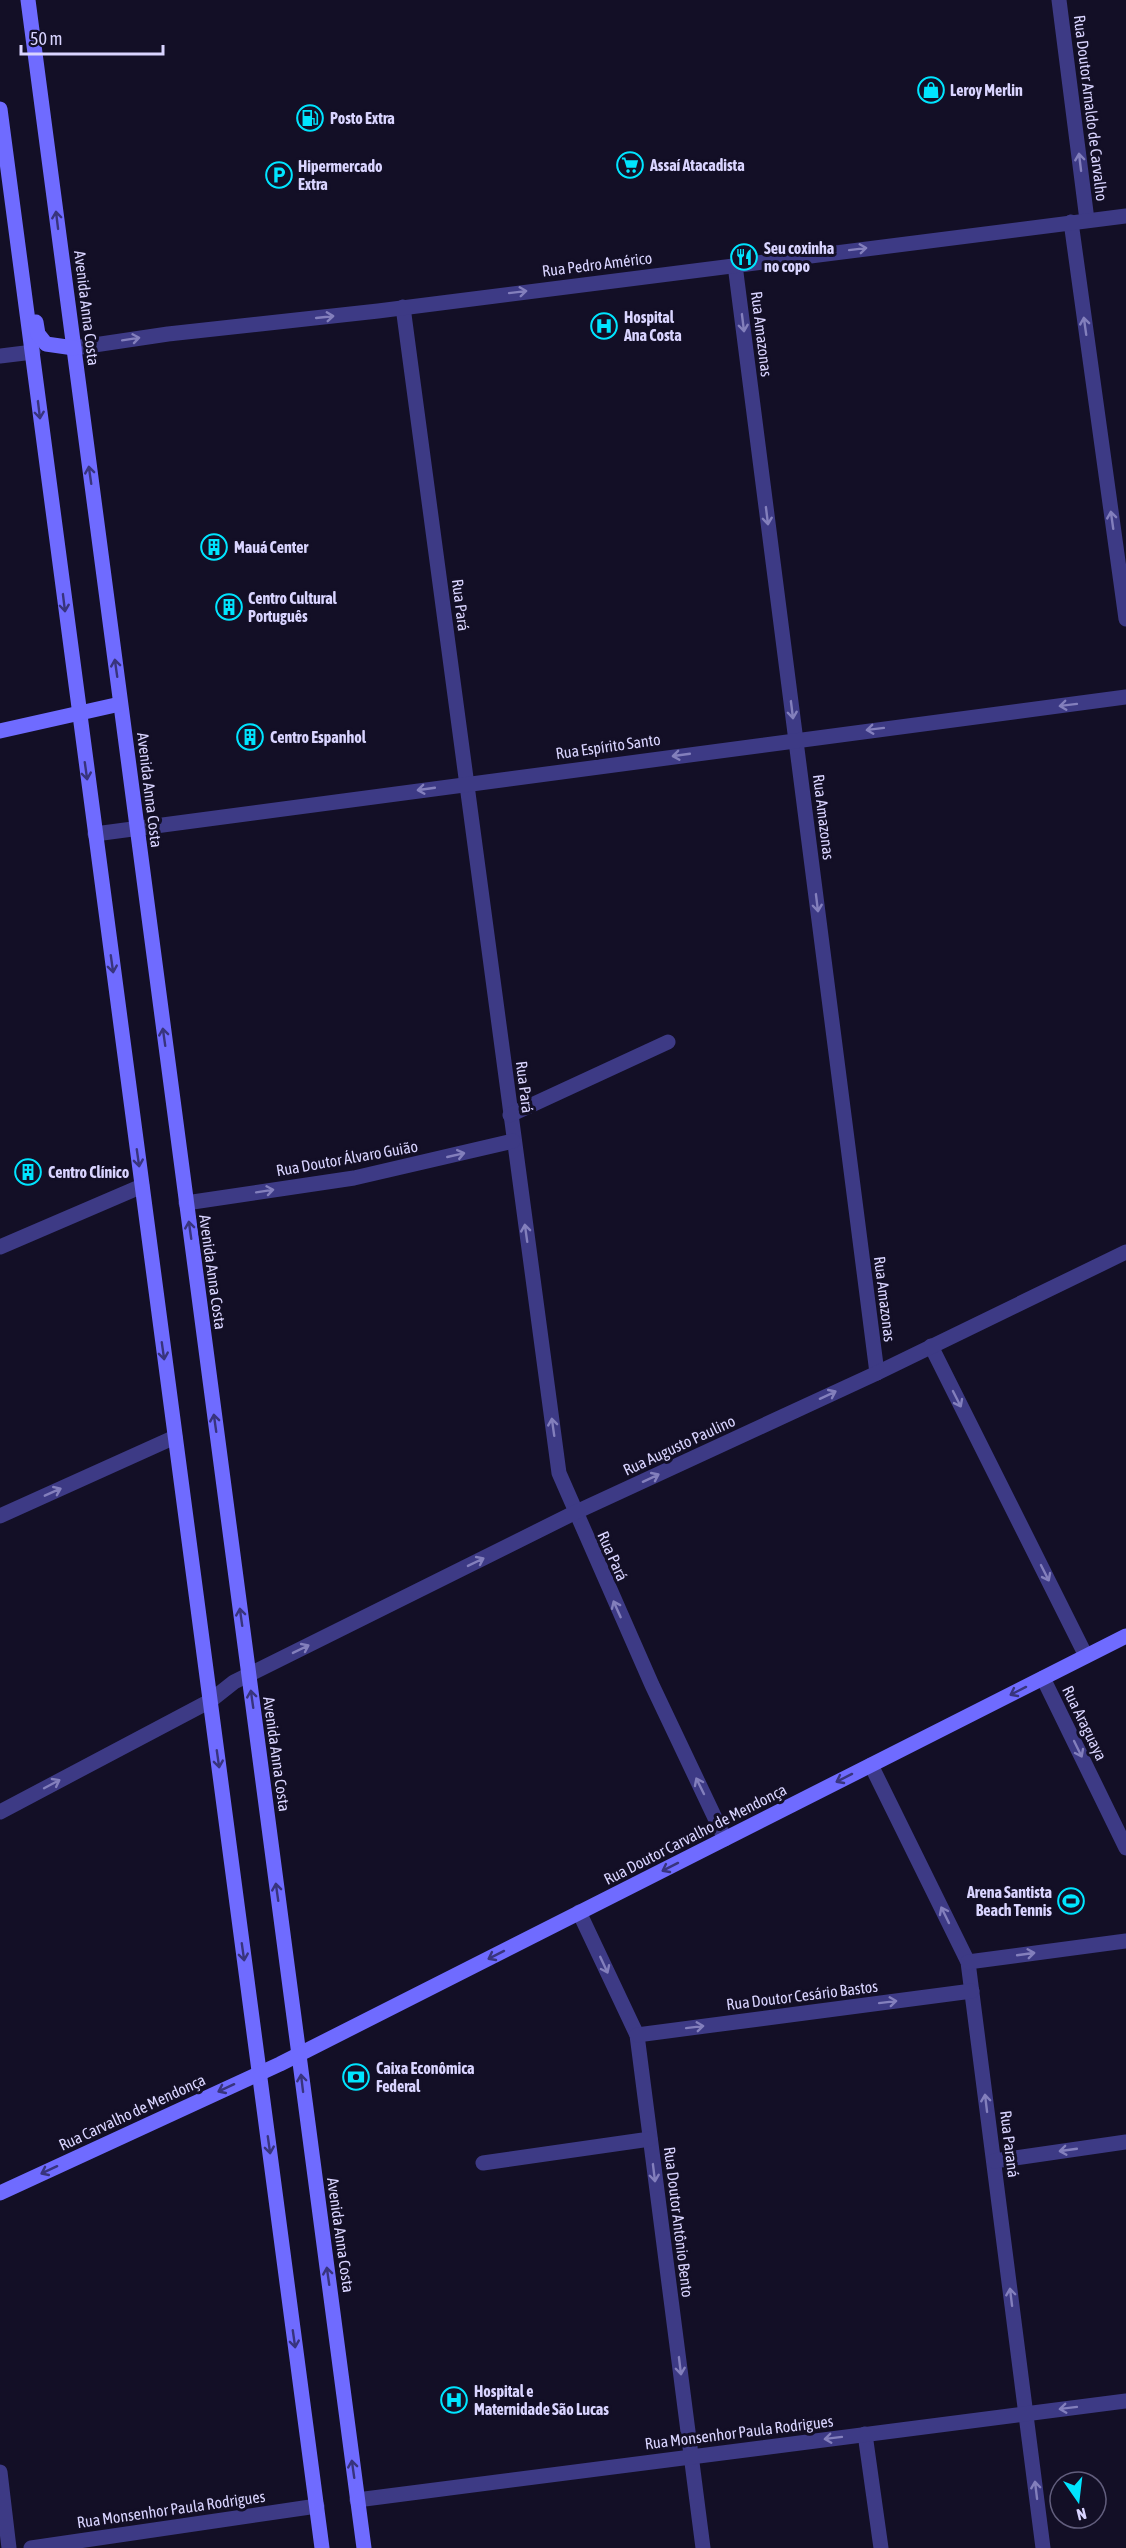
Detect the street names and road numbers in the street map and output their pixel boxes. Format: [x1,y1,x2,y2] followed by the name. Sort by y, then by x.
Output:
[1071,14,1111,202] street label: Rua Doutor Arnaldo de Carvalho
[541,248,653,280] street label: Rua Pedro Américo
[71,250,103,366] street label: Avenida Anna Costa
[748,290,776,378] street label: Rua Amazonas
[449,578,473,632] street label: Rua Pará
[554,730,662,763] street label: Rua Espírito Santo
[134,732,166,848] street label: Avenida Anna Costa
[810,773,838,861] street label: Rua Amazonas
[513,1060,537,1114] street label: Rua Pará
[275,1137,419,1179] street label: Rua Doutor Álvaro Guião
[196,1214,230,1330] street label: Avenida Anna Costa
[871,1255,899,1343] street label: Rua Amazonas
[620,1411,738,1480] street label: Rua Augusto Paulino
[594,1529,632,1583] street label: Rua Pará
[1058,1683,1111,1764] street label: Rua Araguaya
[260,1696,294,1812] street label: Avenida Anna Costa
[601,1780,790,1889] street label: Rua Doutor Carvalho de Mendonça
[725,1977,879,2013] street label: Rua Doutor Cesário Bastos
[56,2070,208,2155] street label: Rua Carvalho de Mendonça
[997,2109,1023,2179] street label: Rua Paraná
[661,2146,697,2298] street label: Rua Doutor Antônio Bento
[324,2177,358,2293] street label: Avenida Anna Costa
[644,2411,835,2453] street label: Rua Monsenhor Paula Rodrigues
[76,2487,267,2532] street label: Rua Monsenhor Paula Rodrigues

